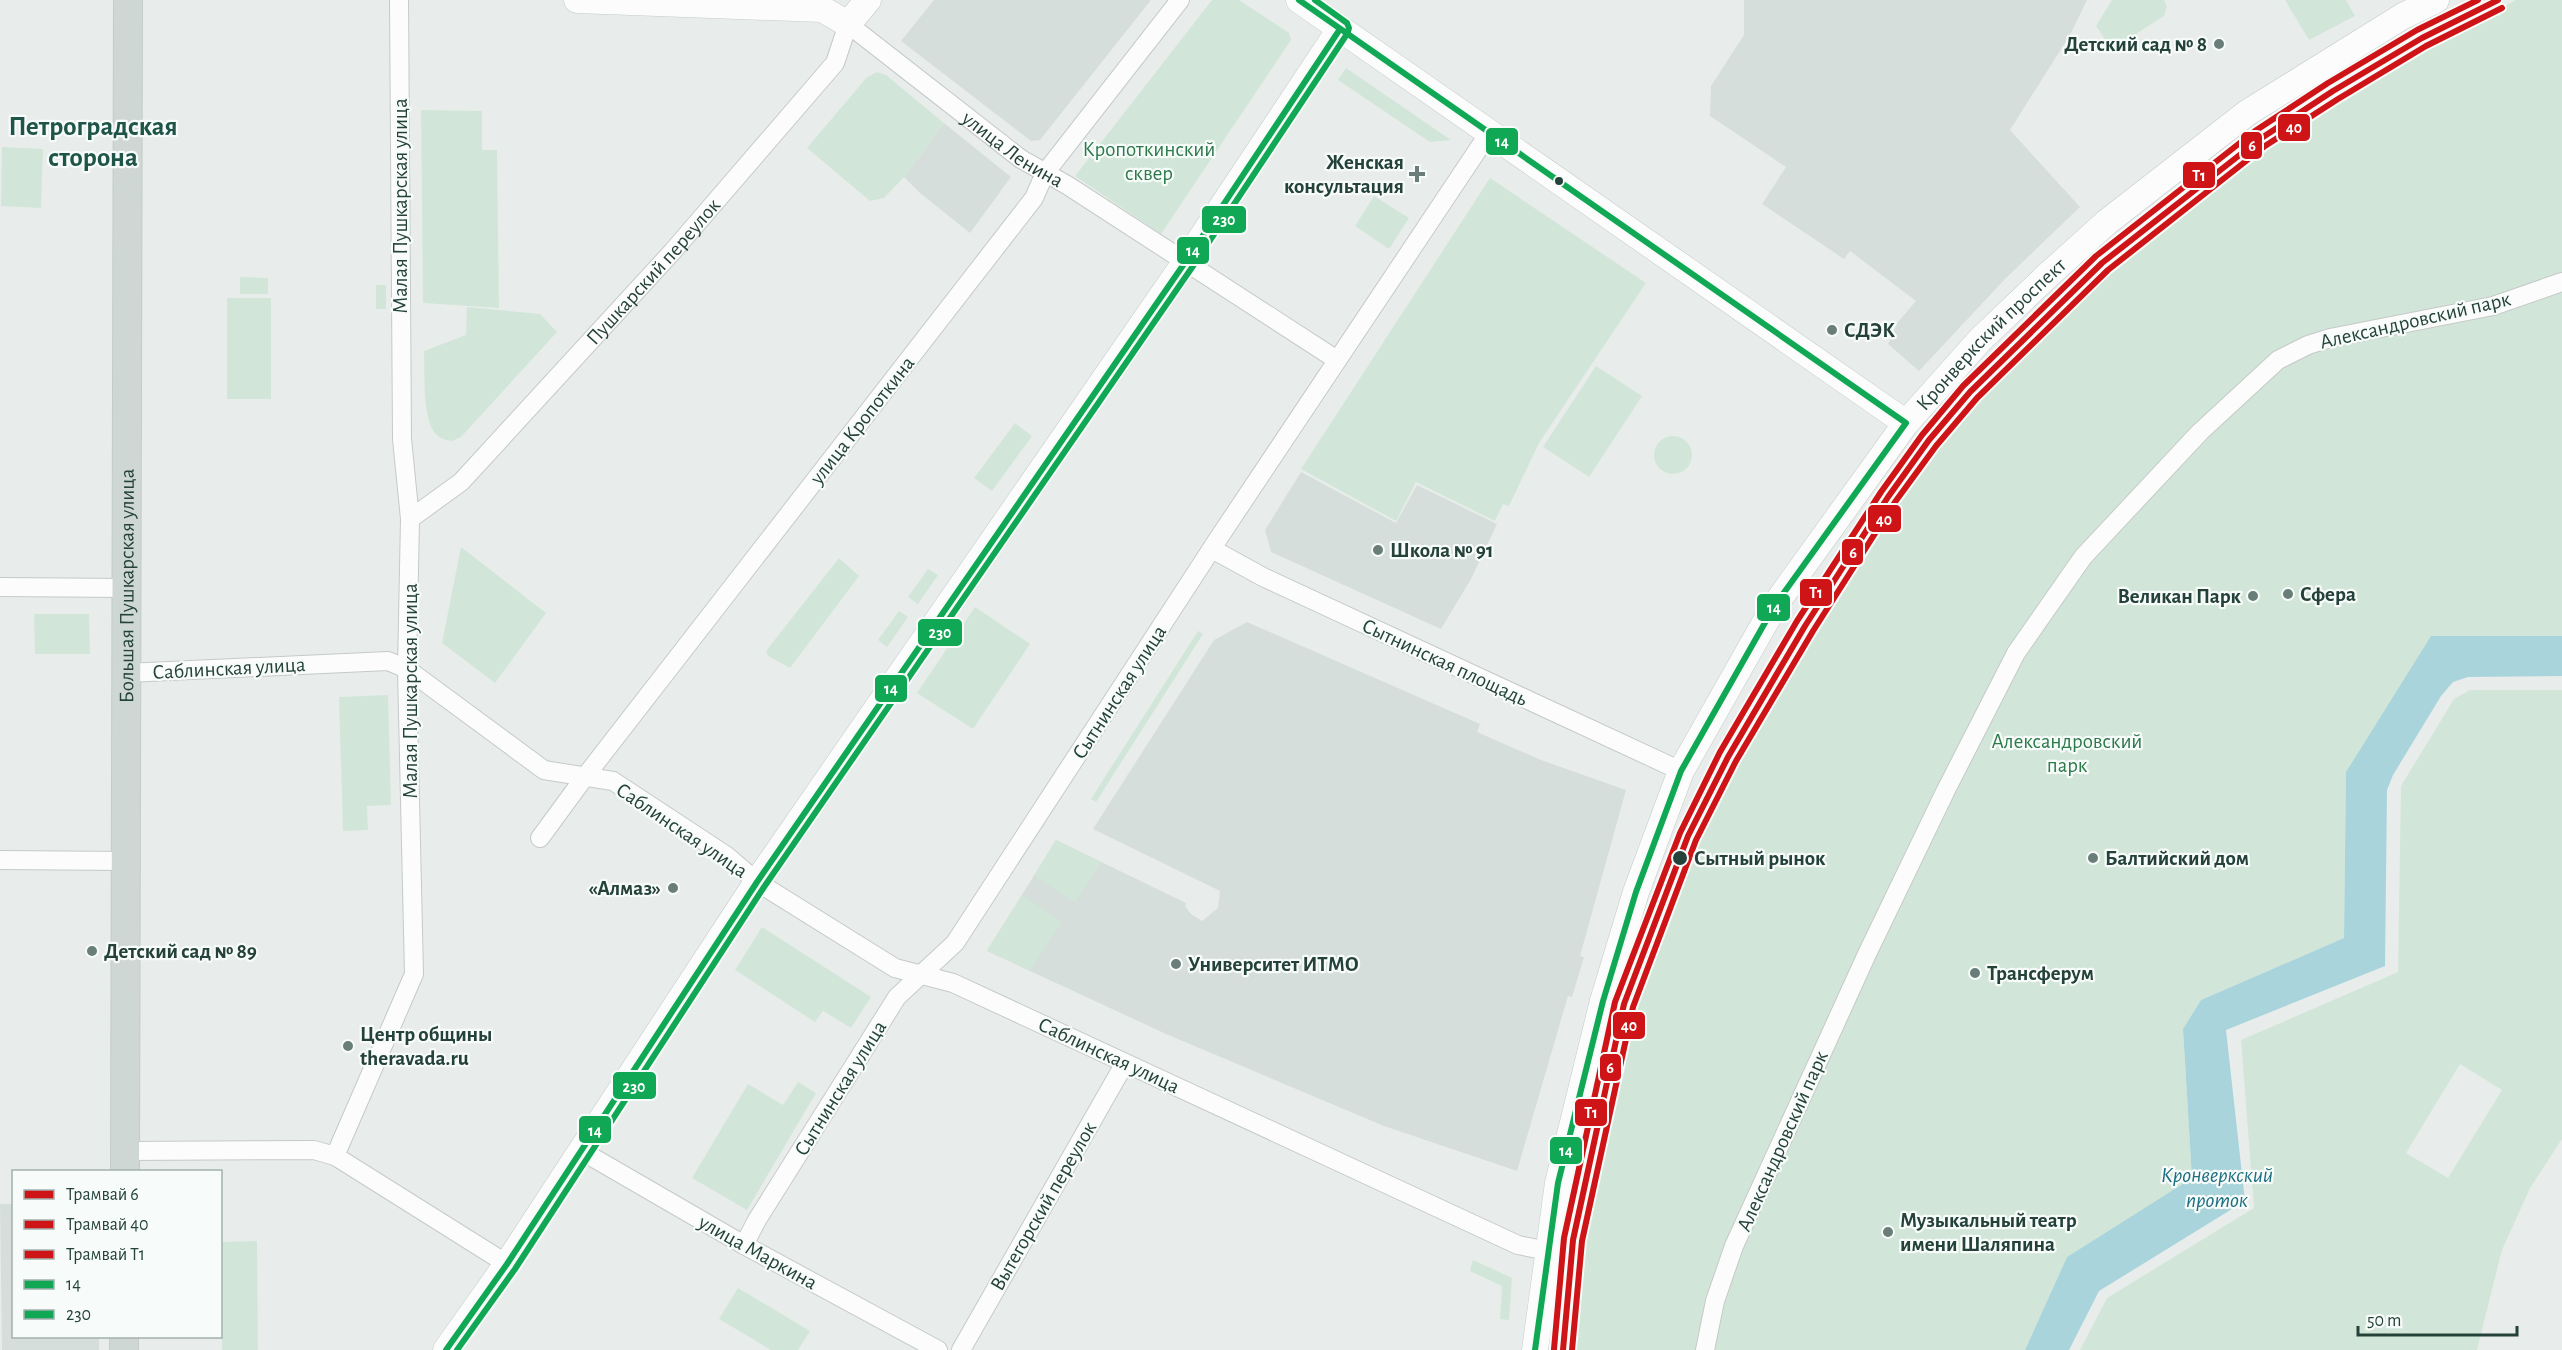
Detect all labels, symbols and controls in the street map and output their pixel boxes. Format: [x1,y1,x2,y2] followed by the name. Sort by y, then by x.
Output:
[2064,34,2207,55] place label: Детский сад № 8
[2212,37,2226,51] marker: Детский сад № 8
[390,98,411,314] street label: Малая Пушкарская улица
[957,107,1067,192] street label: улица Ленина
[8,113,178,171] district label: Петроградская сторона
[2277,113,2311,142] line badge: 40
[2286,120,2302,136] text: 40
[1485,127,1519,156] line badge: 14
[2240,131,2263,160] line badge: 6
[1495,134,1509,150] text: 14
[2248,138,2256,154] text: 6
[1083,139,1215,184] park label: Кропоткинский сквер
[1284,152,1404,197] place label: Женская консультация
[2182,161,2216,189] line badge: Т1
[1408,165,1426,183] marker: Женская консультация
[2192,168,2206,184] text: Т1
[1553,175,1565,187] unlabelled marker
[583,194,725,349] street label: Пушкарский переулок
[1201,205,1247,234] line badge: 230
[1213,212,1235,228] text: 230
[1176,236,1210,265] line badge: 14
[1186,243,1200,259] text: 14
[1912,254,2070,415] street label: Кронверкский проспект
[2318,288,2513,353] street label: Александровский парк
[1844,320,1895,341] place label: СДЭК
[1825,323,1839,337] marker: СДЭК
[806,352,919,489] street label: улица Кропоткина
[116,468,138,703] street label: Большая Пушкарская улица
[1867,504,1902,533] line badge: 40
[1876,512,1892,528] text: 40
[1841,538,1864,566] line badge: 6
[1390,540,1493,561] place label: Школа № 91
[1371,543,1385,557] marker: Школа № 91
[1849,545,1857,561] text: 6
[1799,578,1833,607] line badge: Т1
[400,583,421,799] street label: Малая Пушкарская улица
[2300,584,2356,605] place label: Сфера
[1809,585,1823,601] text: Т1
[2117,586,2242,607] place label: Великан Парк
[2281,587,2295,601] marker: Сфера
[2246,589,2260,603] marker: Великан Парк
[1756,593,1791,622] line badge: 14
[1767,600,1781,616] text: 14
[1359,615,1531,710] street label: Сытнинская площадь
[917,618,963,647] line badge: 230
[1068,621,1171,763] street label: Сытнинская улица
[929,625,951,641] text: 230
[152,654,307,683] street label: Саблинская улица
[874,674,908,703] line badge: 14
[884,681,898,697] text: 14
[1992,731,2142,776] park label: Александровский парк
[612,779,751,882] street label: Саблинская улица
[1694,848,1826,869] place label: Сытный рынок
[2105,848,2249,869] place label: Балтийский дом
[1671,849,1689,867] marker: Сытный рынок
[2086,851,2100,865] marker: Балтийский дом
[588,878,661,899] place label: «Алмаз»
[666,881,680,895] marker: «Алмаз»
[104,941,257,962] place label: Детский сад № 89
[85,944,99,958] marker: Детский сад № 89
[1188,954,1359,975] place label: Университет ИТМО
[1169,957,1183,971] marker: Университет ИТМО
[1987,963,2094,984] place label: Трансферум
[1968,966,1982,980] marker: Трансферум
[1612,1011,1646,1040] line badge: 40
[1035,1014,1183,1098] street label: Саблинская улица
[790,1017,891,1160] street label: Сытнинская улица
[1621,1018,1637,1034] text: 40
[360,1024,493,1069] place label: Центр общины theravada.ru
[341,1039,355,1053] marker: Центр общины theravada.ru
[1733,1048,1832,1235] street label: Александровский парк
[1599,1053,1622,1082] line badge: 6
[1606,1060,1614,1076] text: 6
[612,1071,657,1100] line badge: 230
[623,1079,645,1095] text: 230
[1574,1098,1608,1127] line badge: Т1
[1584,1105,1598,1121] text: Т1
[578,1115,612,1144] line badge: 14
[987,1118,1101,1294] street label: Вытегорский переулок
[588,1123,602,1139] text: 14
[1549,1136,1583,1165] line badge: 14
[1559,1143,1573,1159] text: 14
[2161,1164,2273,1212] water label: Кронверкский проток
[12,1170,222,1338] legend
[66,1186,139,1204] text: Трамвай 6
[1900,1210,2077,1255] place label: Музыкальный театр имени Шаляпина
[694,1211,821,1294] street label: улица Маркина
[66,1216,148,1234] text: Трамвай 40
[1881,1225,1895,1239] marker: Музыкальный театр имени Шаляпина
[66,1246,145,1264] text: Трамвай Т1
[66,1276,81,1294] text: 14
[2358,1299,2517,1337] scale bar
[66,1306,91,1324] text: 230
[2367,1312,2401,1330] text: 50 m

